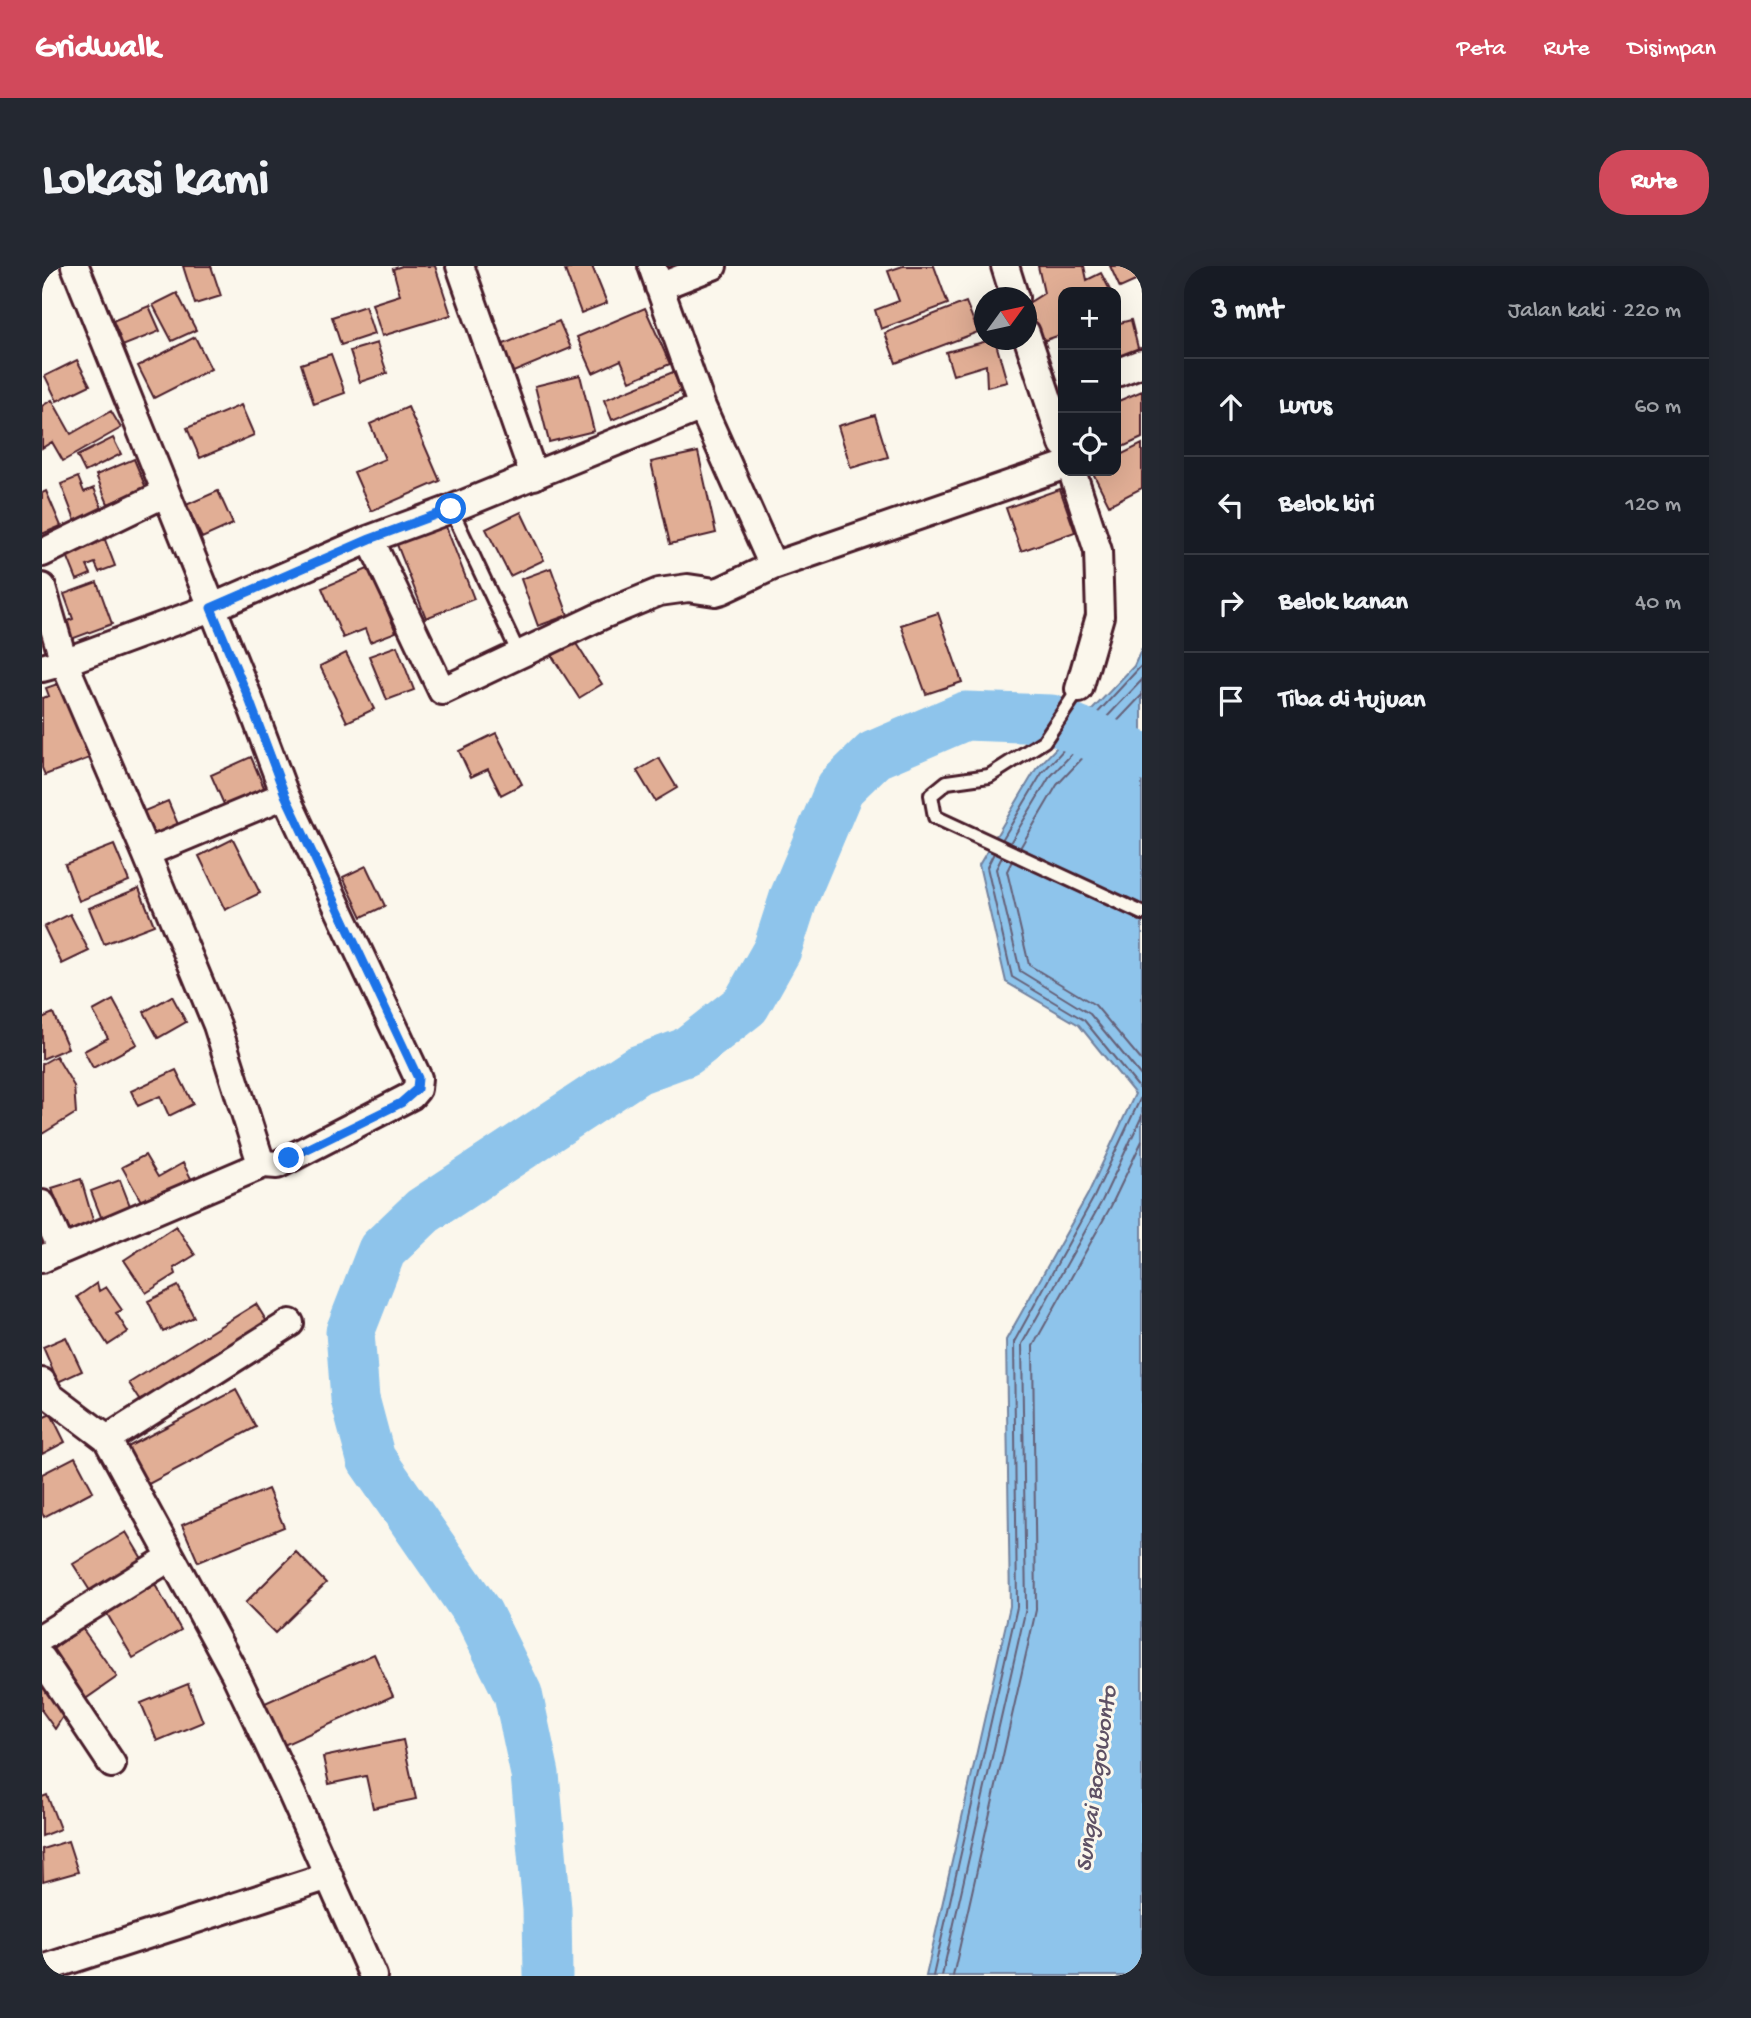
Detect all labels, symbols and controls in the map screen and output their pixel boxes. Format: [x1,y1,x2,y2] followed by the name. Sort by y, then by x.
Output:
[35,30,160,68] text: Gridwalk
[1457,35,1506,64] text: Peta
[1544,35,1590,64] text: Rute
[1628,35,1716,64] text: Disimpan
[1599,150,1709,215] button: Rute
[42,153,269,211] text: Lokasi kami
[974,287,1037,350] north arrow
[1058,287,1121,476] map controls
[1058,287,1121,350] button: +
[1212,294,1282,329] text: 3 mnt
[1508,298,1681,325] text: Jalan kaki · 220 m
[1058,350,1121,413] button: −
[1212,388,1250,426] icon: ahead
[1279,392,1332,423] text: Lurus
[1635,394,1681,421] text: 60 m
[1058,413,1121,476] button: locate
[1212,486,1250,524] icon: left
[1279,490,1375,521] text: Belok kiri
[1626,492,1681,519] text: 120 m
[435,493,466,524] route start
[1212,584,1250,622] icon: right
[1279,588,1408,619] text: Belok kanan
[1635,590,1681,617] text: 40 m
[1212,682,1250,720] icon: arrive
[1279,686,1425,717] text: Tiba di tujuan
[273,1142,304,1173] route end
[1071,1683,1126,1874] water label: Sungai Bogowonto

